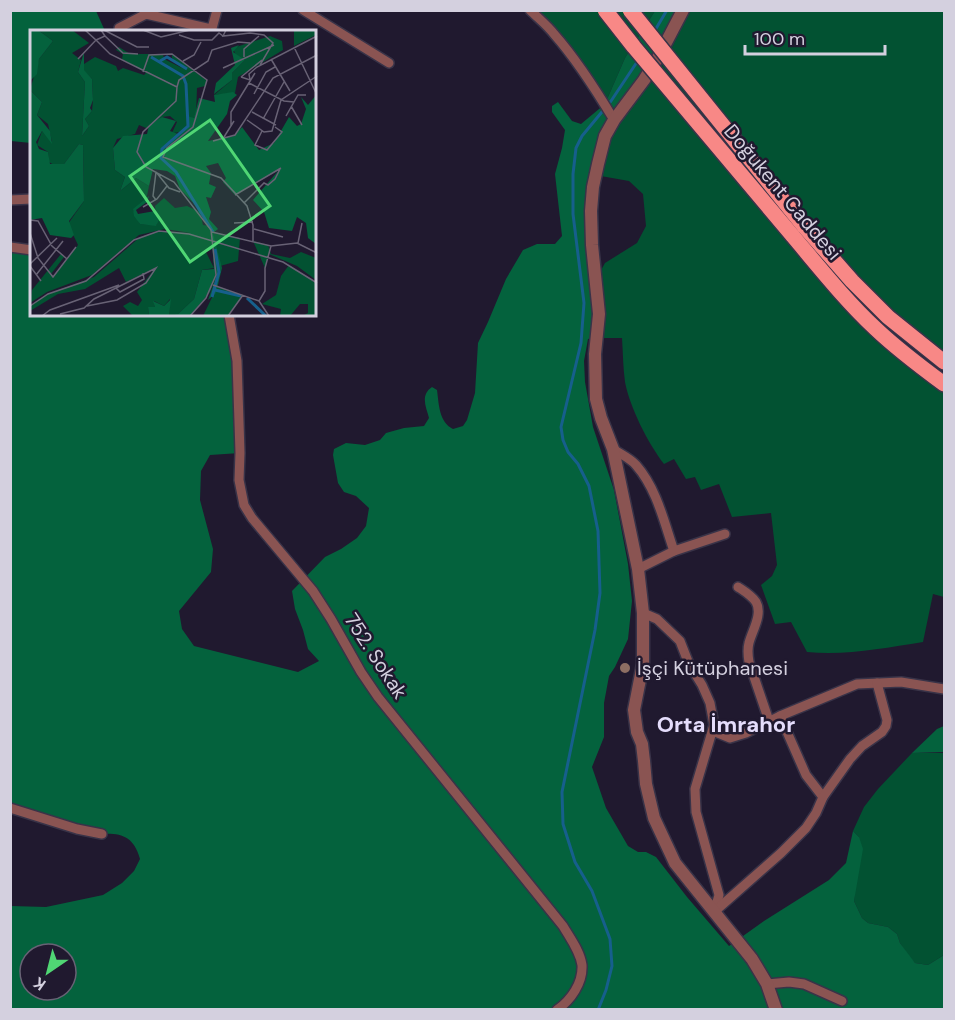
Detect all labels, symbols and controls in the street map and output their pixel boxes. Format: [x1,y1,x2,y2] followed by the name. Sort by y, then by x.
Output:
[745,18,884,56] scale bar
[754,27,805,51] text: 100 m
[30,30,316,316] inset map
[719,119,847,265] street label: Doğukent Caddesi
[339,608,413,704] street label: 752. Sokak
[637,655,788,681] place label: İşçi Kütüphanesi
[618,661,632,675] marker: İşçi Kütüphanesi
[657,710,795,739] district label: Orta İmrahor
[18,942,78,1002] north arrow
[29,972,50,995] text: K

